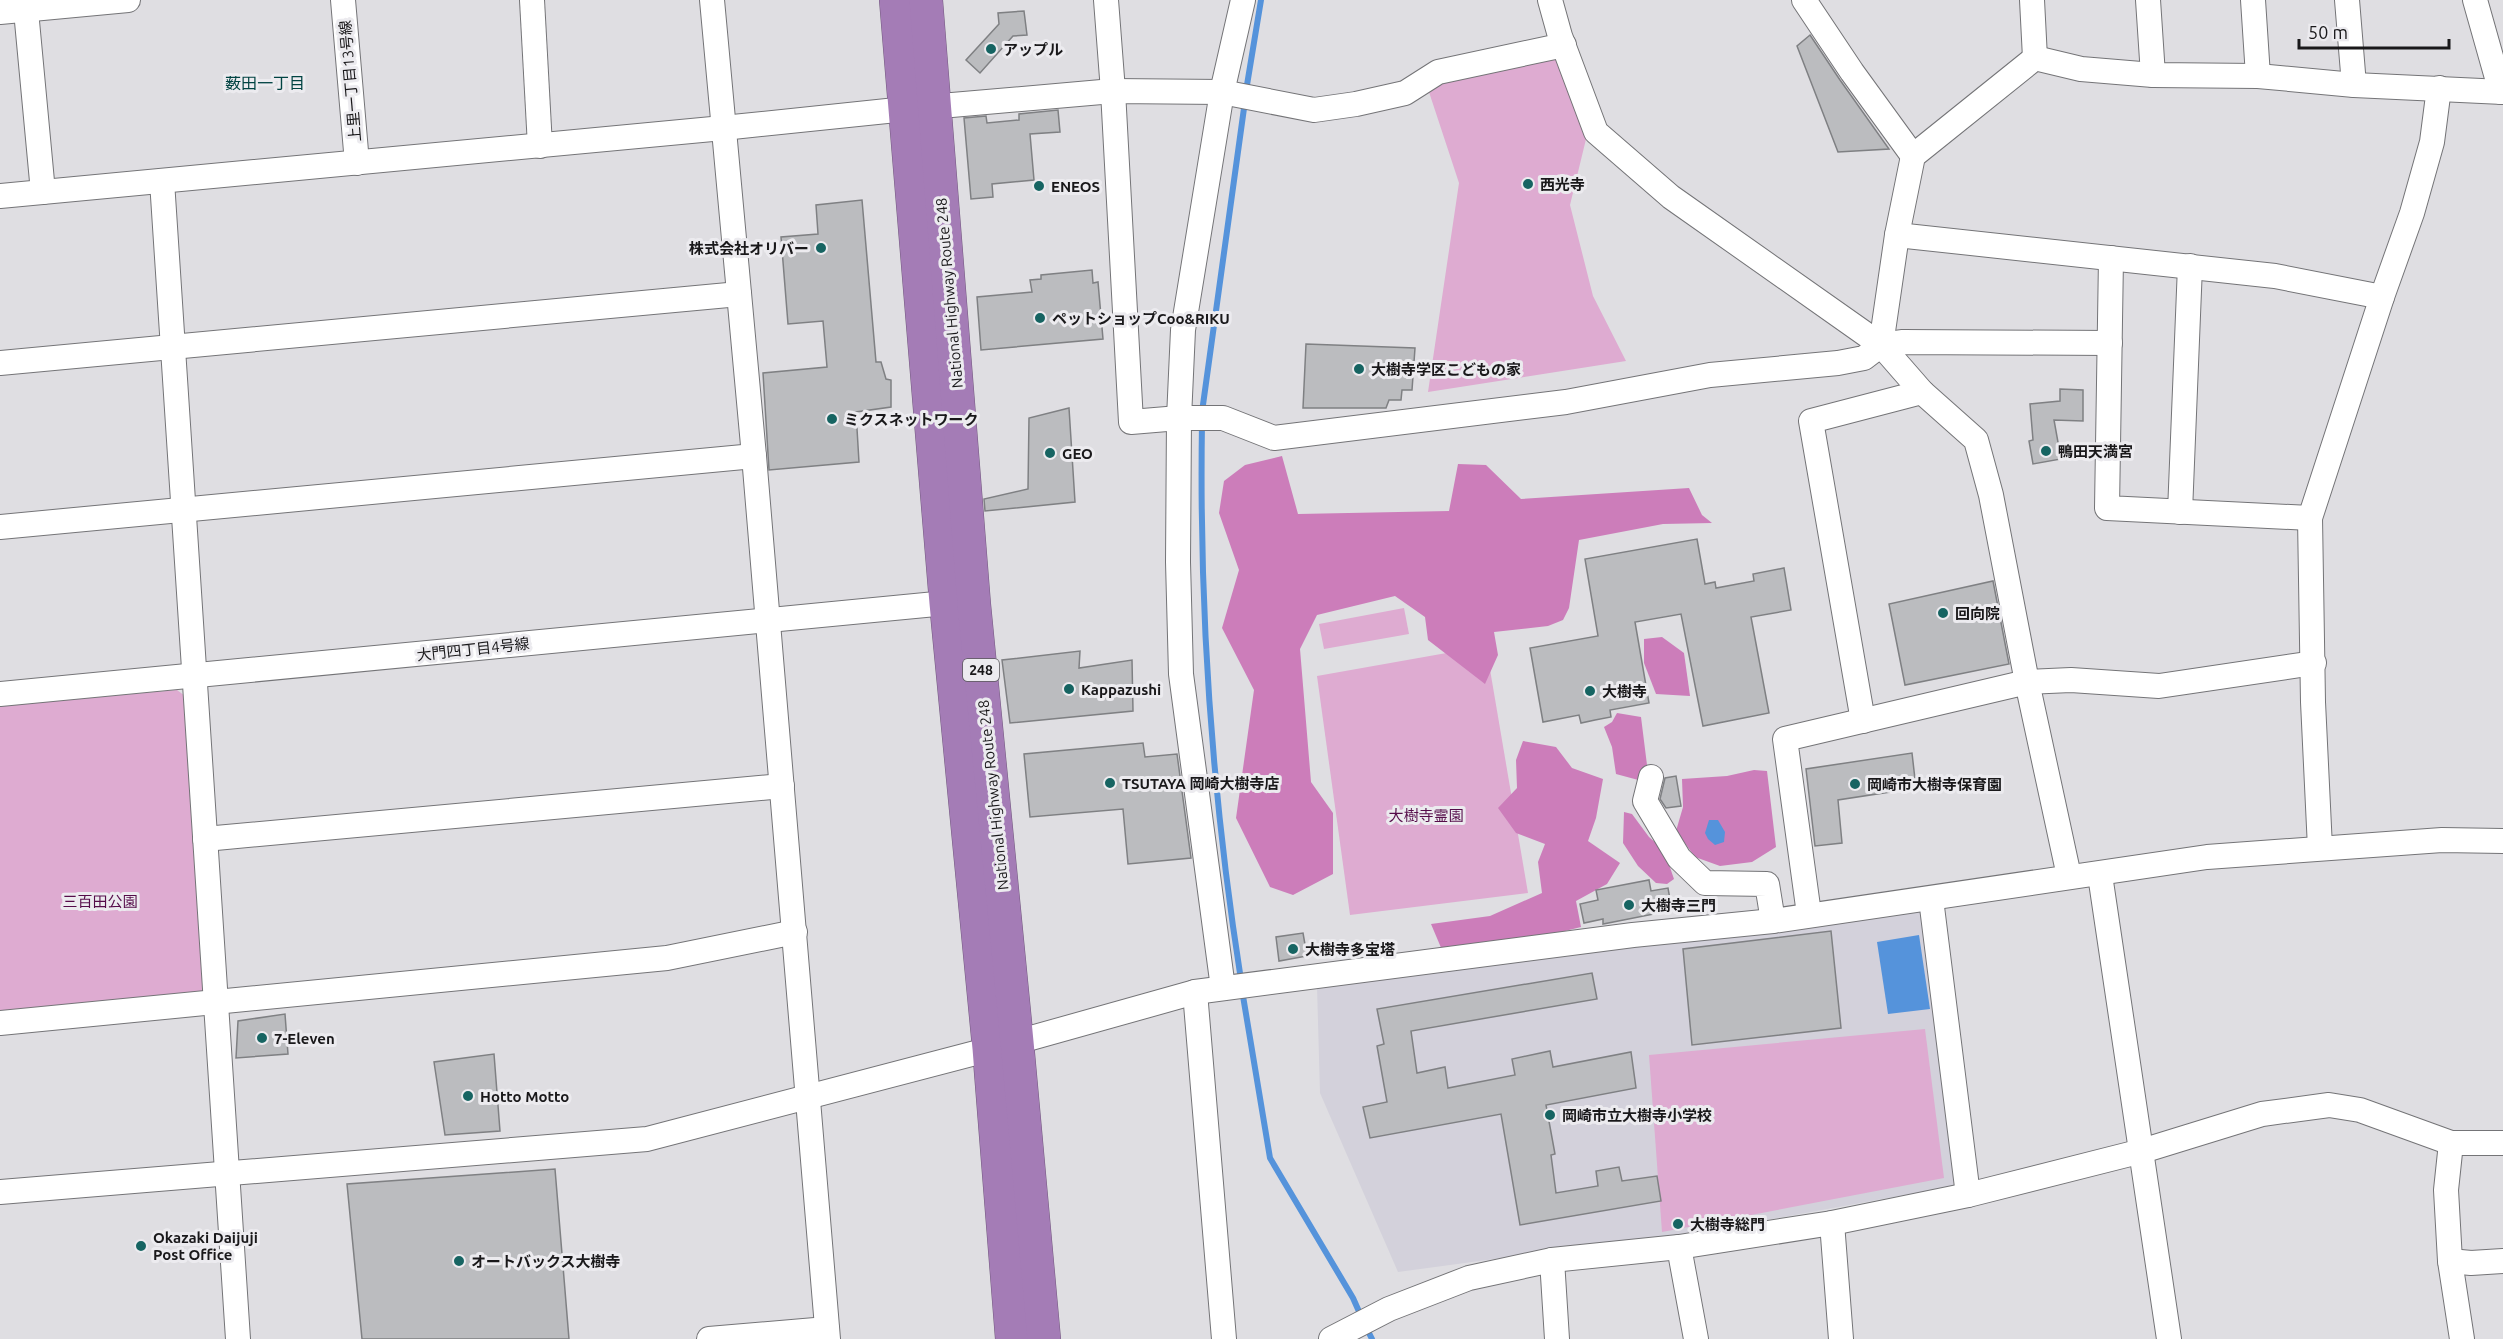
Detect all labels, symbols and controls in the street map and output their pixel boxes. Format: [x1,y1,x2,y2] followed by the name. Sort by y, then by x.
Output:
[2299,12,2449,50] scale bar
[336,20,364,142] street label: 上里一丁目13号線
[2308,22,2348,42] text: 50 m
[1003,41,1063,58] place label: アップル
[984,42,998,56] marker: アップル
[225,74,305,92] district label: 薮田一丁目
[1540,176,1585,193] place label: 西光寺
[1521,177,1535,191] marker: 西光寺
[1051,178,1100,195] place label: ENEOS
[1032,179,1046,193] marker: ENEOS
[932,197,966,389] street label: National Highway Route 248
[689,240,809,257] place label: 株式会社オリバー
[814,241,828,255] marker: 株式会社オリバー
[1052,310,1230,327] place label: ペットショップCoo&RIKU
[1033,311,1047,325] marker: ペットショップCoo&RIKU
[1371,361,1521,378] place label: 大樹寺学区こどもの家
[1352,362,1366,376] marker: 大樹寺学区こどもの家
[844,411,979,428] place label: ミクスネットワーク
[825,412,839,426] marker: ミクスネットワーク
[2058,443,2133,460] place label: 鴨田天満宮
[2039,444,2053,458] marker: 鴨田天満宮
[1062,445,1093,462] place label: GEO
[1043,446,1057,460] marker: GEO
[1955,605,2000,622] place label: 回向院
[1936,606,1950,620] marker: 回向院
[416,635,530,663] street label: 大門四丁目4号線
[963,659,999,681] road number: 248
[1081,681,1161,698] place label: Kappazushi
[1062,682,1076,696] marker: Kappazushi
[1602,683,1647,700] place label: 大樹寺
[1583,684,1597,698] marker: 大樹寺
[975,699,1011,891] street label: National Highway Route 248
[1122,775,1279,792] place label: TSUTAYA 岡崎大樹寺店
[1103,776,1117,790] marker: TSUTAYA 岡崎大樹寺店
[1867,776,2002,793] place label: 岡崎市大樹寺保育園
[1848,777,1862,791] marker: 岡崎市大樹寺保育園
[1388,807,1464,824] park label: 大樹寺霊園
[62,893,138,910] park label: 三百田公園
[1641,897,1716,914] place label: 大樹寺三門
[1622,898,1636,912] marker: 大樹寺三門
[1305,941,1395,958] place label: 大樹寺多宝塔
[1286,942,1300,956] marker: 大樹寺多宝塔
[274,1030,335,1047] place label: 7-Eleven
[255,1031,269,1045] marker: 7-Eleven
[480,1088,569,1105] place label: Hotto Motto
[461,1089,475,1103] marker: Hotto Motto
[1562,1107,1712,1124] place label: 岡崎市立大樹寺小学校
[1543,1108,1557,1122] marker: 岡崎市立大樹寺小学校
[1690,1216,1765,1233] place label: 大樹寺総門
[1671,1217,1685,1231] marker: 大樹寺総門
[153,1229,258,1263] place label: Okazaki Daijuji Post Office
[134,1239,148,1253] marker: Okazaki Daijuji Post Office
[471,1253,621,1270] place label: オートバックス大樹寺
[452,1254,466,1268] marker: オートバックス大樹寺

